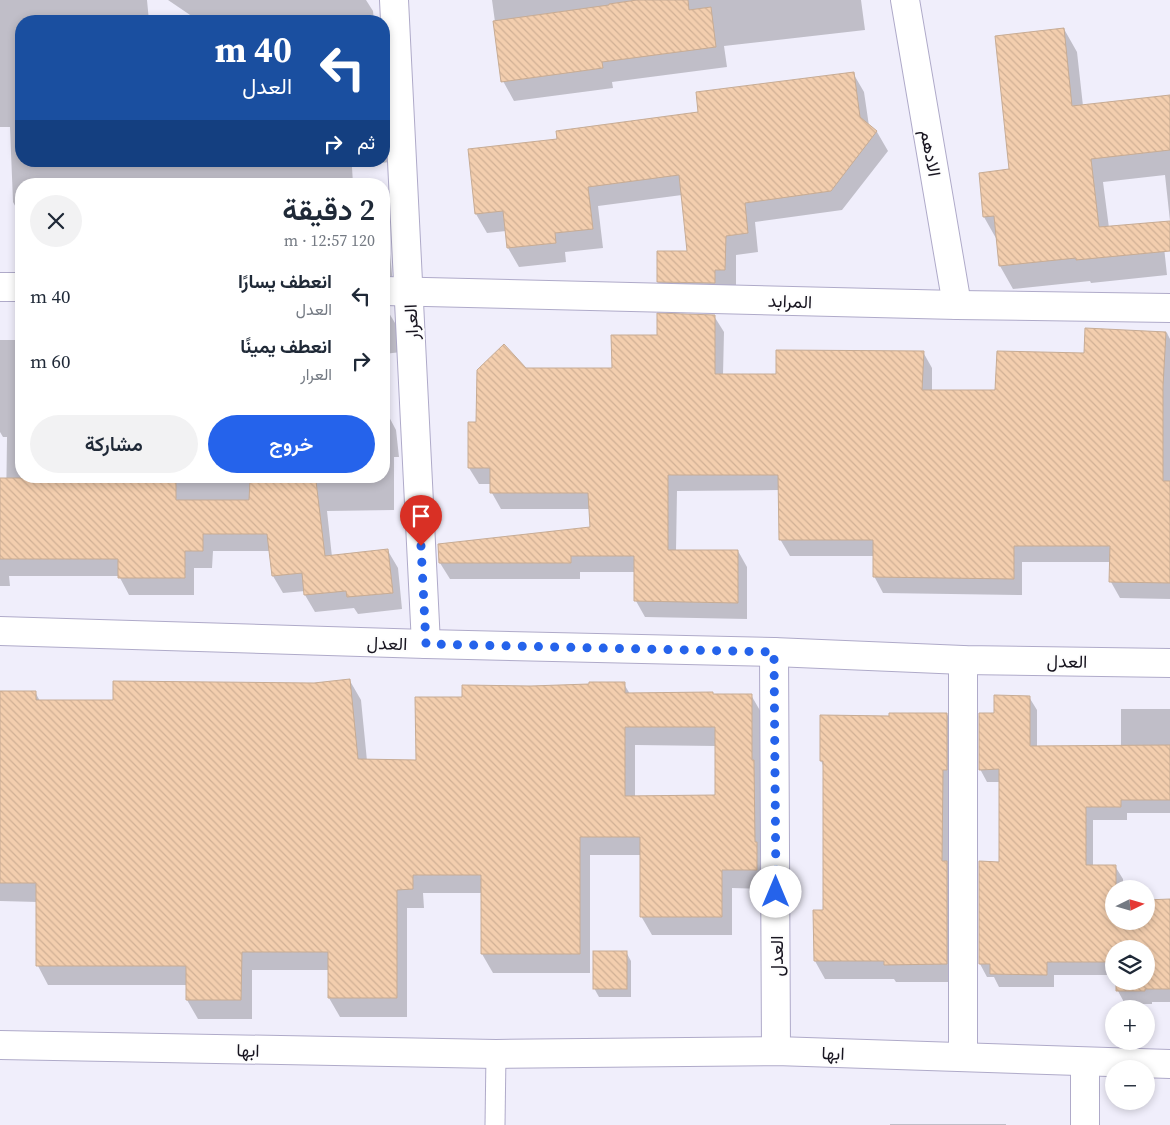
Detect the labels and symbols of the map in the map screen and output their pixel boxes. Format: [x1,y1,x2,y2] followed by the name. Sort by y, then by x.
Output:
[915,128,947,178] street label: الادهم
[767,288,813,314] street label: المرابد
[398,304,424,341] street label: العرار
[400,495,442,546] pin
[366,630,408,656] street label: العدل
[1046,648,1088,674] street label: العدل
[749,865,801,917] position arrow
[1105,880,1155,930] north arrow
[764,936,789,976] street label: العدل
[236,1037,260,1063] street label: ابها
[821,1040,845,1066] street label: ابها

